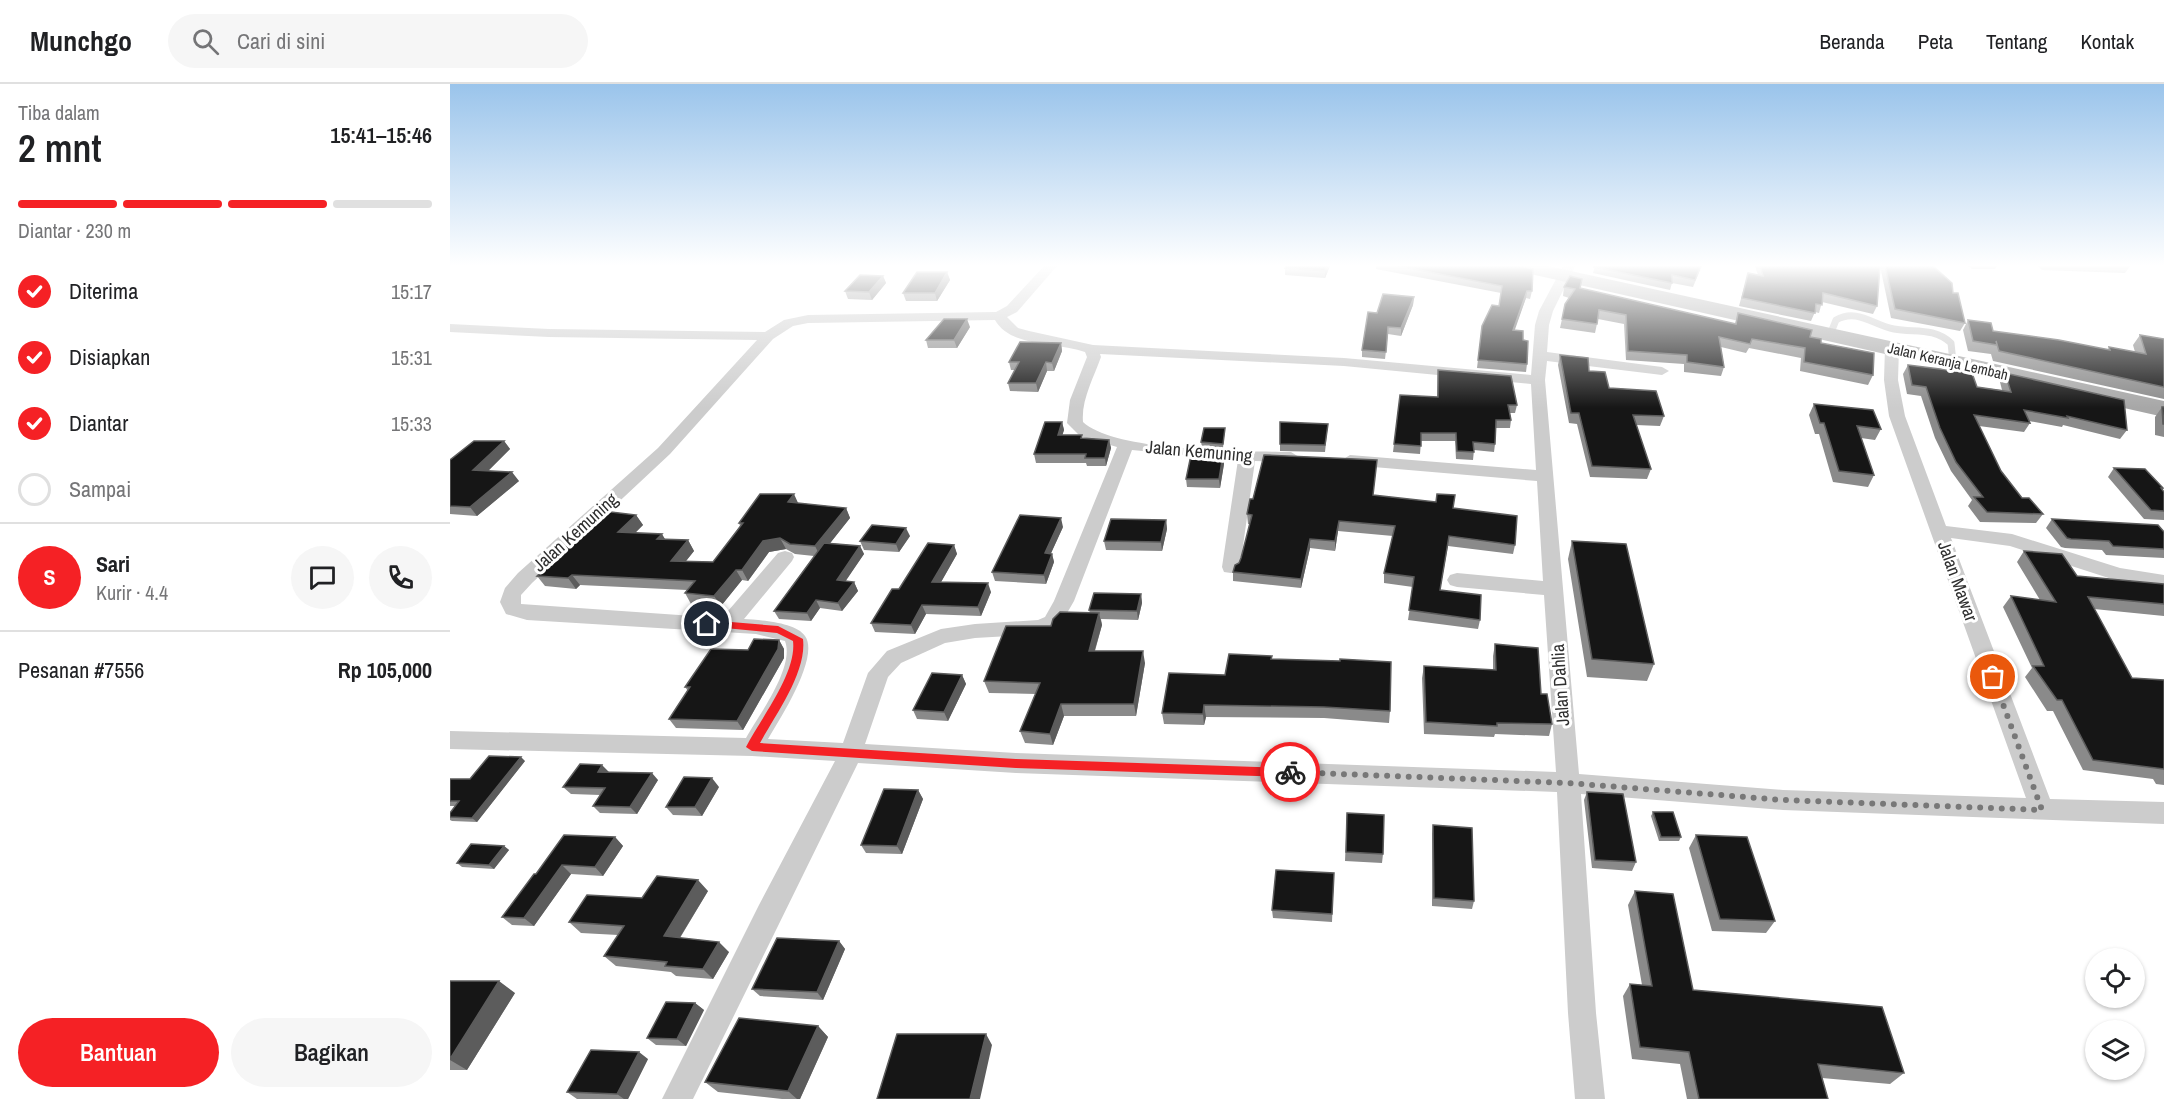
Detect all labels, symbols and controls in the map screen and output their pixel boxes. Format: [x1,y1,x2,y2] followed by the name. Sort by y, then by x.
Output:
[168,14,588,68] search box
[30,22,132,60] text: Munchgo
[189,25,222,58] icon: search
[237,26,325,56] text: Cari di sini
[1820,27,1885,56] text: Beranda
[1918,27,1953,56] text: Peta
[1986,27,2047,56] text: Tentang
[2080,27,2134,56] text: Kontak
[18,99,100,126] text: Tiba dalam
[330,120,432,150] text: 15:41–15:46
[18,122,102,174] text: 2 mnt
[18,217,131,244] text: Diantar · 230 m
[18,275,51,308] icon: check
[69,276,138,306] text: Diterima
[391,278,432,305] text: 15:17
[1886,337,2010,385] street label: Jalan Keranja Lembah
[18,341,51,374] icon: check
[69,342,150,372] text: Disiapkan
[391,344,432,371] text: 15:31
[18,407,51,440] icon: check
[69,408,128,438] text: Diantar
[391,410,432,437] text: 15:33
[1145,434,1254,468] street label: Jalan Kemuning
[69,474,131,504] text: Sampai
[527,486,624,577] street label: Jalan Kemuning
[1932,537,1984,625] street label: Jalan Mawar
[291,546,354,609] button: chat
[369,546,432,609] button: phone
[96,549,130,579] text: Sari
[43,562,56,592] text: S
[96,579,168,606] text: Kurir · 4.4
[681,598,732,649] pin
[690,607,723,640] icon: home
[1545,643,1575,727] street label: Jalan Dahlia
[1967,651,2018,702] pin
[18,655,144,685] text: Pesanan #7556
[338,655,432,685] text: Rp 105,000
[1976,660,2009,693] icon: bag
[1260,742,1320,802] courier
[1274,756,1307,789] icon: bike
[2085,948,2145,1080] map controls
[2085,948,2145,1008] button: locate
[18,1018,219,1087] button: Bantuan
[231,1018,432,1087] button: Bagikan
[2085,1020,2145,1080] button: layers

